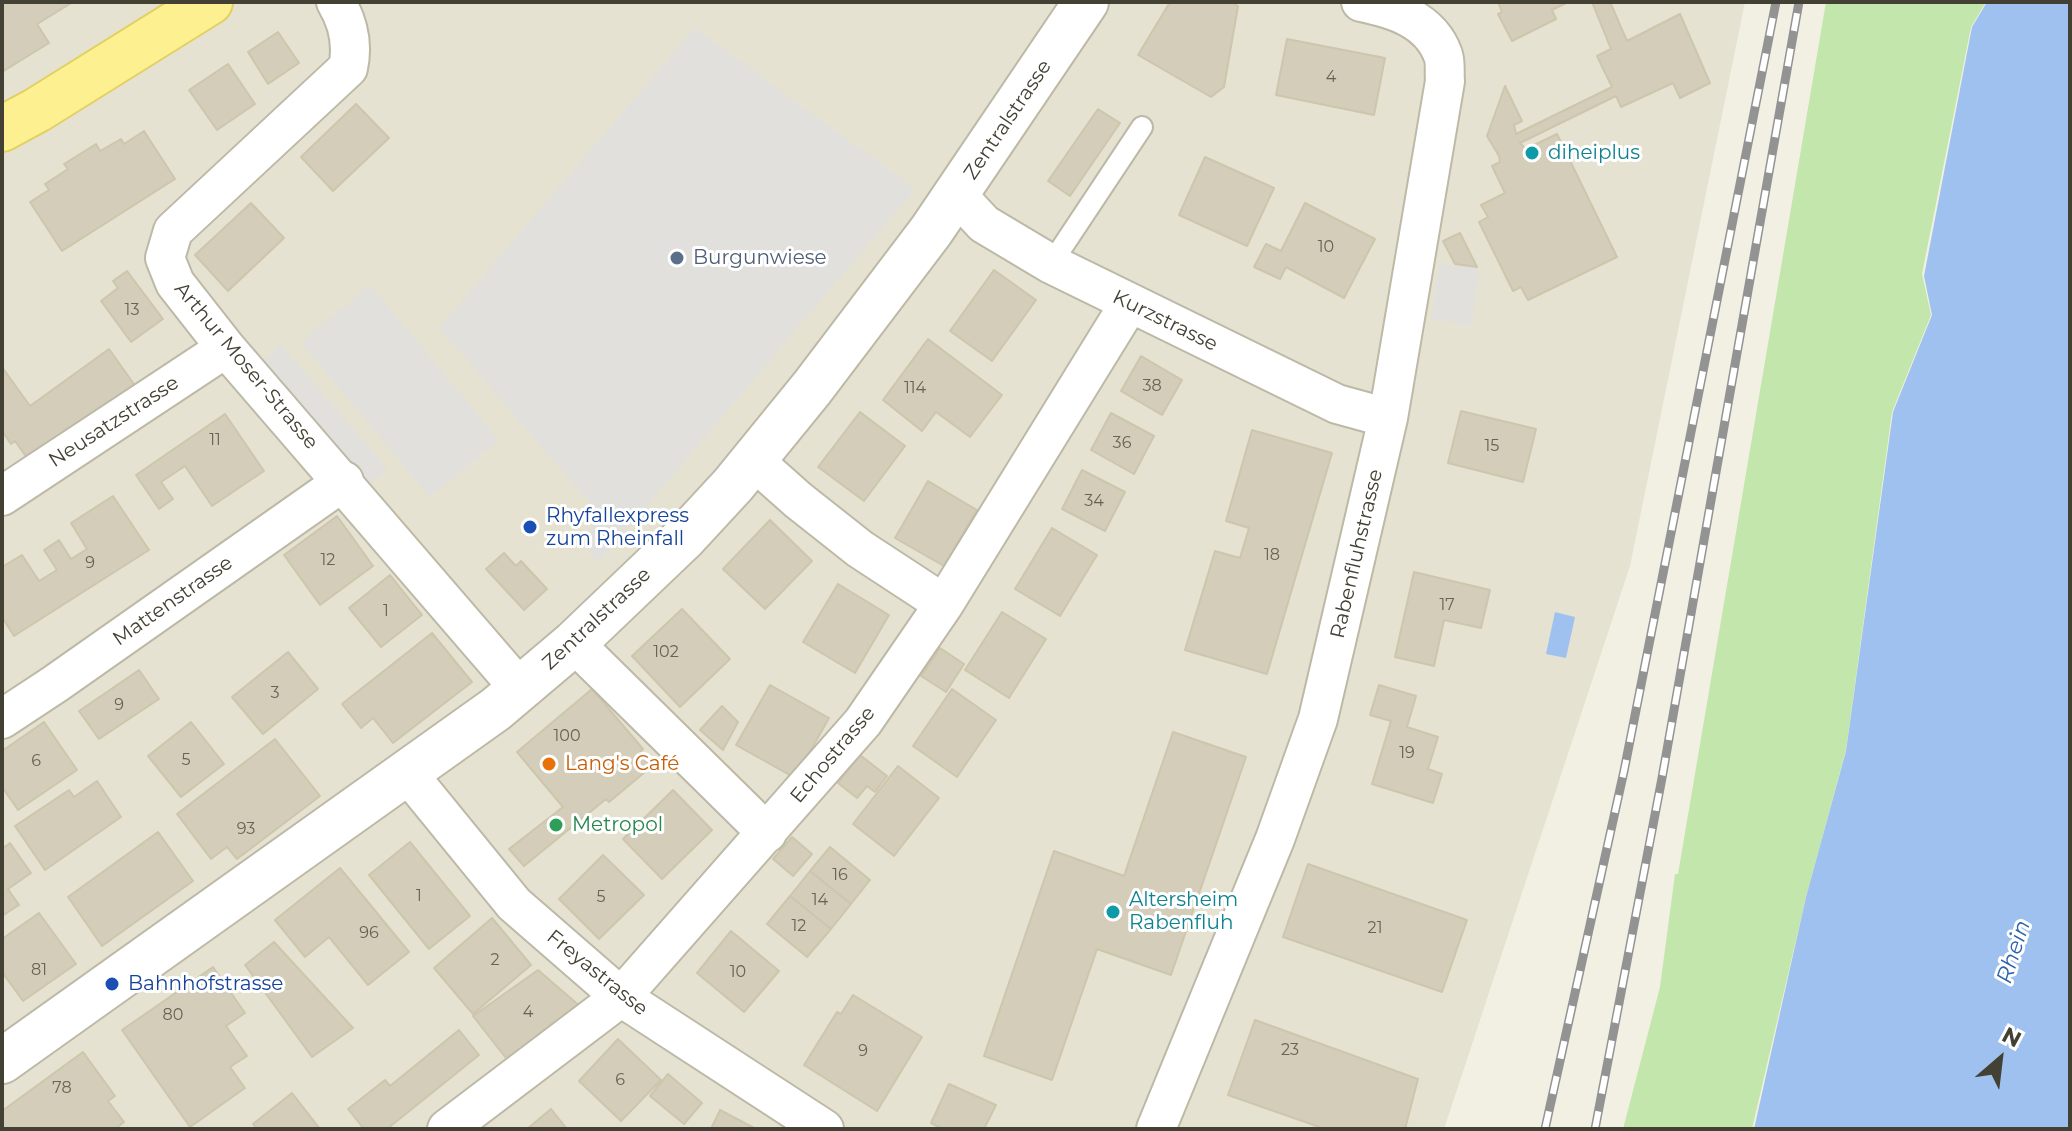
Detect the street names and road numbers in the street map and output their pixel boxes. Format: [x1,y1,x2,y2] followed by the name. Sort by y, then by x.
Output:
[959,56,1057,184] street label: Zentralstrasse
[169,278,323,454] street label: Arthur Moser-Strasse
[1109,285,1221,357] street label: Kurzstrasse
[44,371,184,473] street label: Neusatzstrasse
[1326,467,1388,641] street label: Rabenfluhstrasse
[109,551,237,651] street label: Mattenstrasse
[538,563,656,675] street label: Zentralstrasse
[786,702,880,808] street label: Echostrasse
[542,925,652,1021] street label: Freyastrasse

